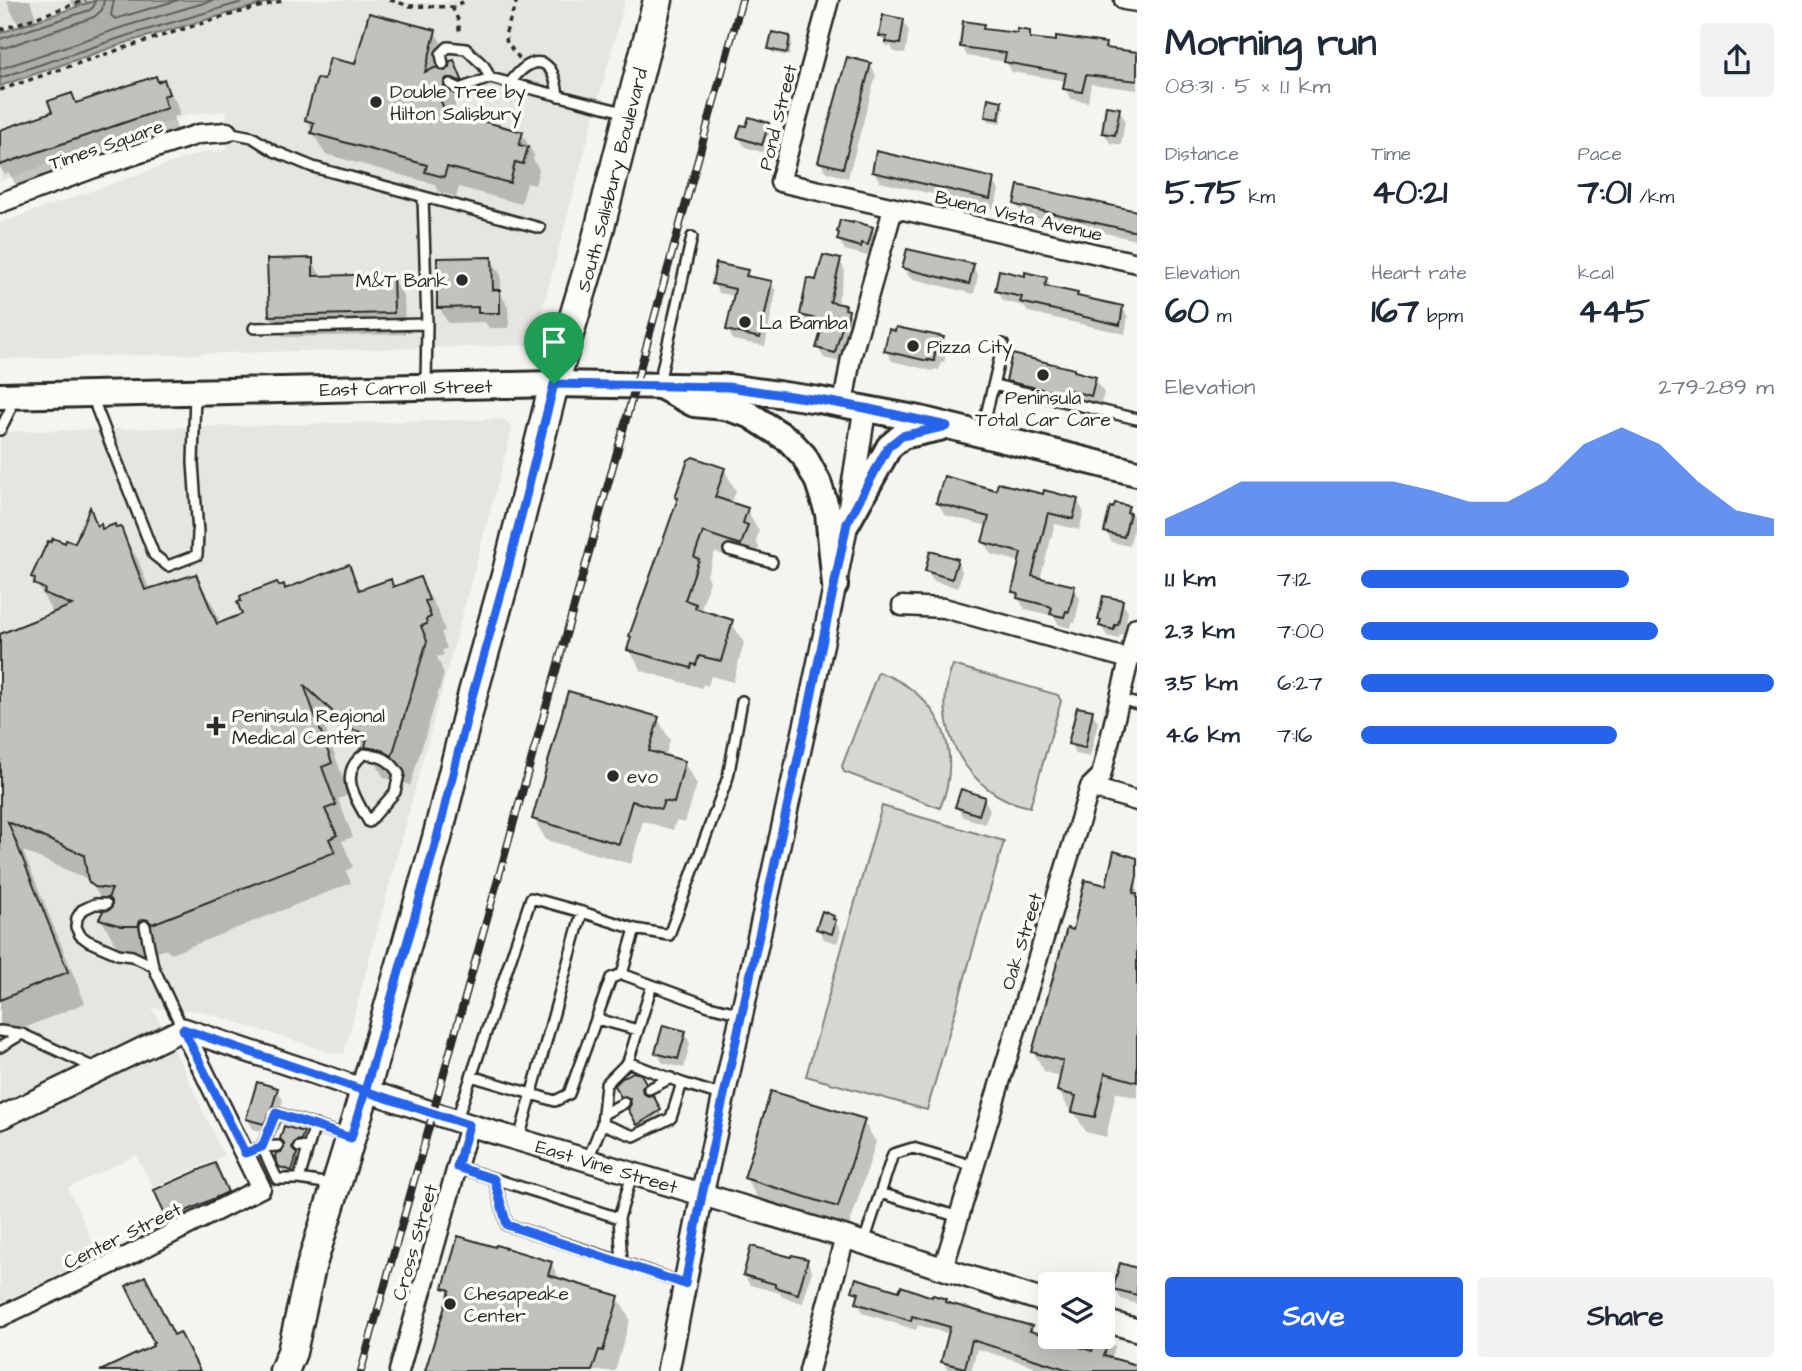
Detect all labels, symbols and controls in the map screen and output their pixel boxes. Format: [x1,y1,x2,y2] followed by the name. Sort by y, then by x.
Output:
[1165,18,1377,70] text: Morning run
[1700,23,1774,97] button: share
[752,61,805,173] street label: Pond Street
[570,65,655,295] street label: South Salisbury Boulevard
[1165,70,1330,102] text: 08:31 · 5 × 1.1 km
[390,79,526,129] place label: Double Tree by Hilton Salisbury
[368,94,384,110] marker: Double Tree by Hilton Salisbury
[46,113,167,178] street label: Times Square
[1165,141,1239,168] text: Distance
[1371,141,1411,168] text: Time
[1578,141,1622,168] text: Pace
[1165,168,1241,217] text: 5.75
[1371,168,1448,217] text: 40:21
[1578,168,1632,217] text: 7:01
[932,184,1105,249] street label: Buena Vista Avenue
[1241,184,1275,211] text: km
[1632,184,1674,211] text: /km
[1165,260,1240,287] text: Elevation
[1371,260,1467,287] text: Heart rate
[1578,260,1614,287] text: kcal
[356,268,448,295] place label: M&T Bank
[454,272,470,288] marker: M&T Bank
[1165,287,1209,336] text: 60
[1371,287,1419,336] text: 167
[1578,287,1650,336] text: 445
[1209,303,1231,330] text: m
[1419,303,1463,330] text: bpm
[759,310,848,337] place label: La Bamba
[524,312,584,384] pin
[737,314,753,330] marker: La Bamba
[535,323,573,361] icon: arrive
[927,334,1013,362] place label: Pizza City
[905,338,921,354] marker: Pizza City
[1035,367,1051,383] marker: Peninsula Total Car Care
[1165,371,1256,403] text: Elevation
[1658,371,1774,403] text: 279–289 m
[319,373,493,404] street label: East Carroll Street
[975,385,1111,434] place label: Peninsula Total Car Care
[1165,563,1215,595] text: 1.1 km
[1277,563,1311,595] text: 7:12
[1165,615,1234,647] text: 2.3 km
[1277,615,1324,647] text: 7:00
[1165,667,1237,699] text: 3.5 km
[1277,667,1323,699] text: 6:27
[232,703,385,752] place label: Peninsula Regional Medical Center
[206,716,226,736] marker: Peninsula Regional Medical Center
[1165,719,1240,751] text: 4.6 km
[1277,719,1312,751] text: 7:16
[627,764,658,791] place label: evo
[605,768,621,784] marker: evo
[995,889,1050,993] street label: Oak Street
[532,1134,681,1201] street label: East Vine Street
[386,1181,445,1304] street label: Cross Street
[59,1196,186,1277] street label: Center Street
[1038,1272,1115,1349] map controls
[1038,1272,1115,1349] button: layers
[1165,1277,1463,1357] button: Save
[1477,1277,1774,1357] button: Share
[464,1281,569,1330] place label: Chesapeake Center
[442,1296,458,1312] marker: Chesapeake Center

